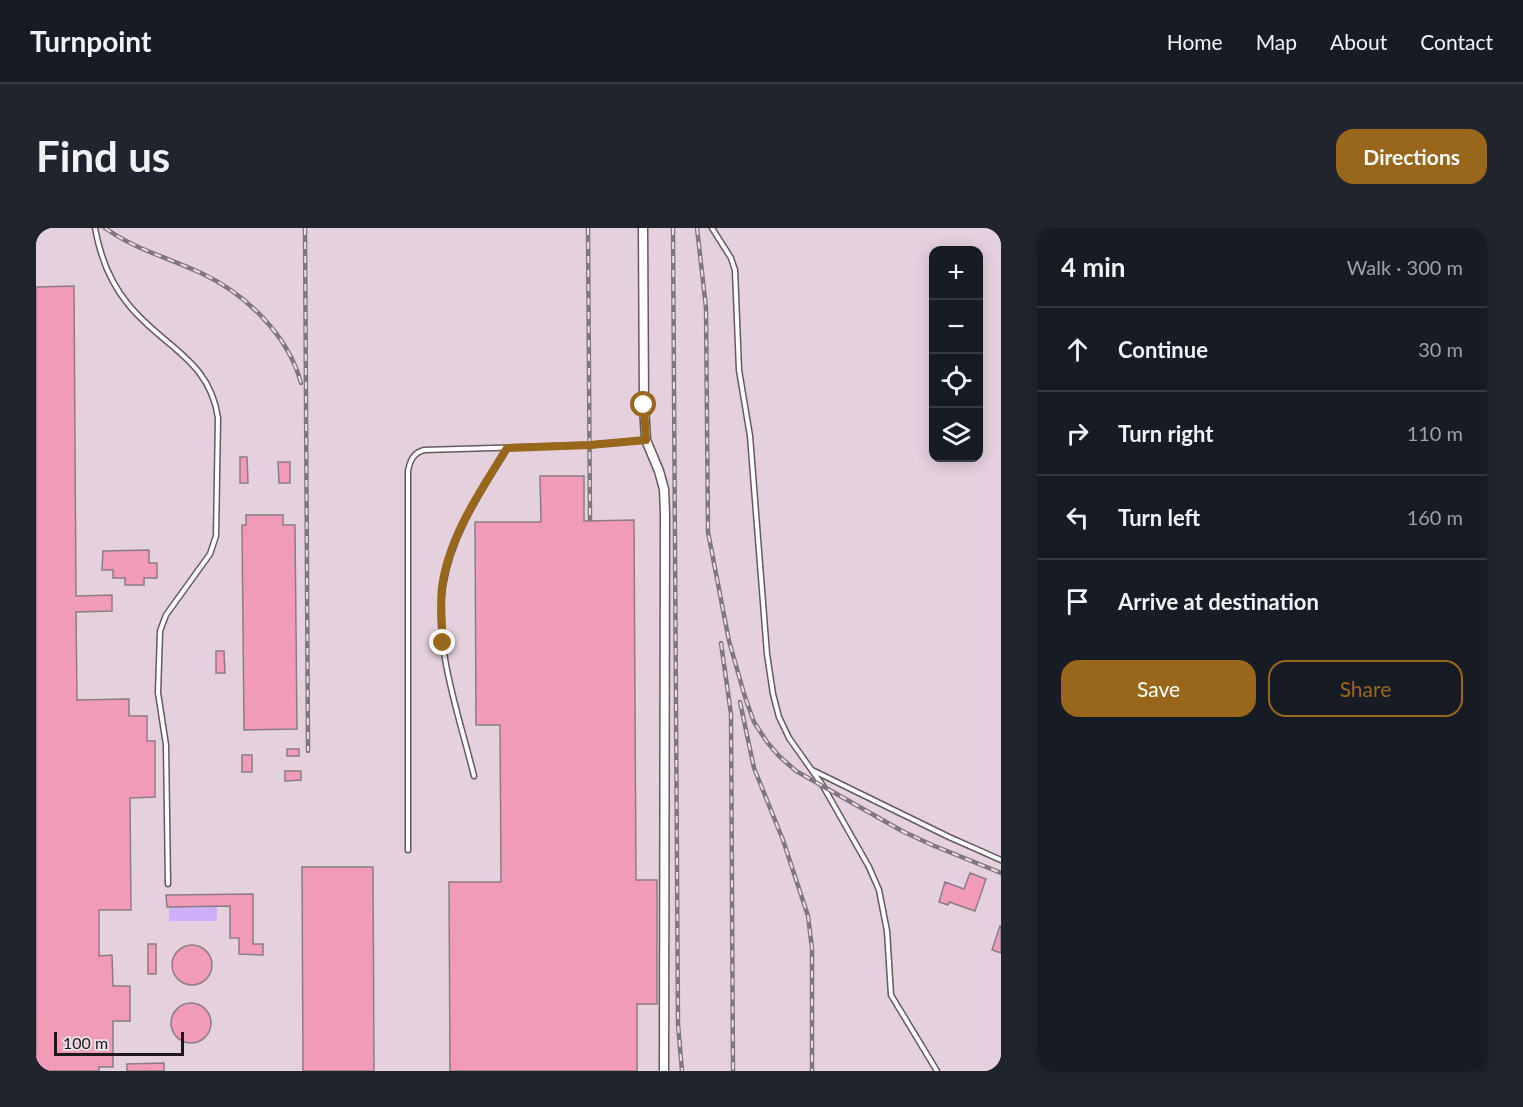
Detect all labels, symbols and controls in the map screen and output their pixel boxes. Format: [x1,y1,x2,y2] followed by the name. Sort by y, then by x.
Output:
[30,24,151,58] text: Turnpoint
[1167,29,1223,54] text: Home
[1256,29,1297,54] text: Map
[1330,29,1387,54] text: About
[1420,29,1493,54] text: Contact
[1336,129,1487,184] button: Directions
[36,131,170,181] text: Find us
[929,246,983,462] map controls
[929,246,983,300] button: +
[1061,251,1125,283] text: 4 min
[1347,255,1463,279] text: Walk · 300 m
[929,300,983,354] button: −
[1061,333,1094,366] icon: ahead
[1118,336,1208,363] text: Continue
[1418,337,1463,361] text: 30 m
[929,354,983,408] button: locate
[630,391,656,417] route start
[929,408,983,462] button: layers
[1061,417,1094,450] icon: right
[1118,420,1213,447] text: Turn right
[1407,421,1463,445] text: 110 m
[1061,501,1094,534] icon: left
[1118,504,1200,531] text: Turn left
[1407,505,1463,529] text: 160 m
[1061,585,1094,618] icon: arrive
[1118,588,1319,615] text: Arrive at destination
[429,629,455,655] route end
[1061,660,1256,717] button: Save
[1268,660,1463,717] button: Share
[54,1029,184,1056] scale bar
[63,1033,108,1052] text: 100 m

